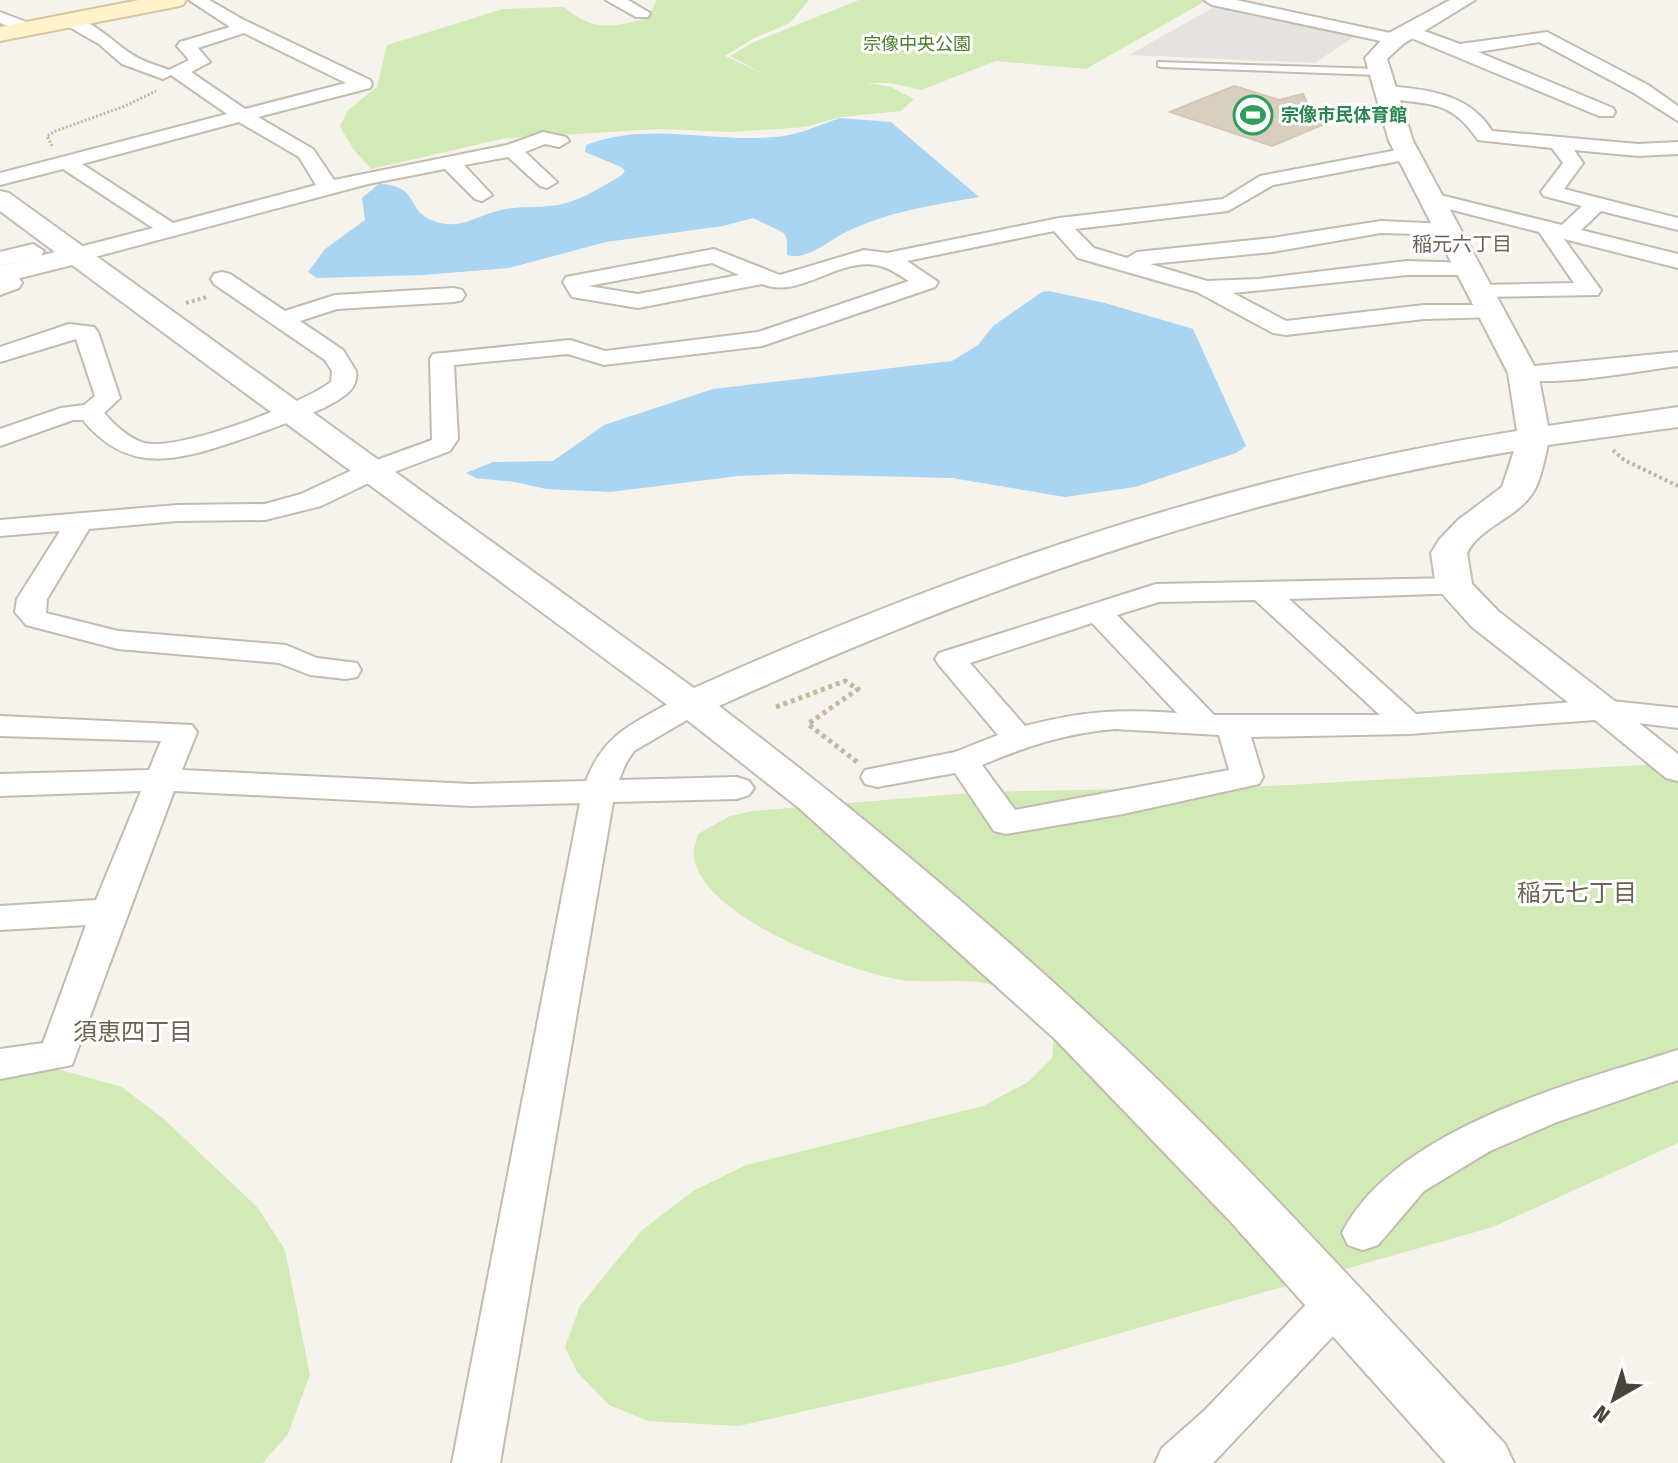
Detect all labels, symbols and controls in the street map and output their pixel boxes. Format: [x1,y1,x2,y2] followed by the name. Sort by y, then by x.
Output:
[863,33,971,55] park label: 宗像中央公園
[1232,94,1274,136] sports icon: 宗像市民体育館
[1281,104,1407,126] place label: 宗像市民体育館
[1412,232,1512,256] district label: 稲元六丁目
[1517,879,1637,907] district label: 稲元七丁目
[73,1018,193,1046] district label: 須恵四丁目
[1574,1359,1654,1439] north arrow
[1588,1400,1615,1429] text: N

